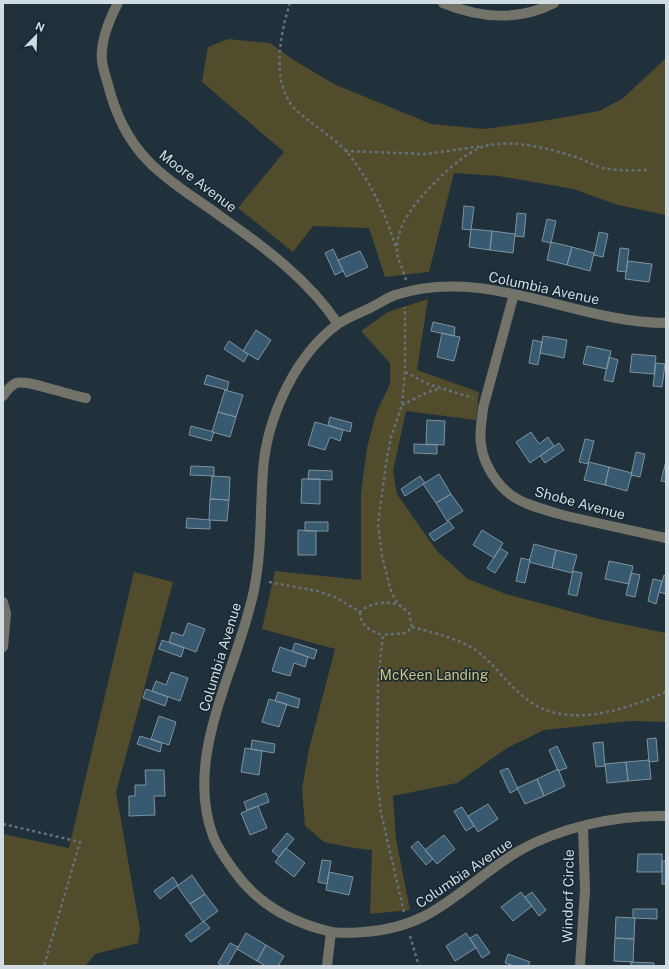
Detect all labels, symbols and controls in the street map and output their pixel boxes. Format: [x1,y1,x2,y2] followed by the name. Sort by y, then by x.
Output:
[16,16,56,56] north arrow
[34,20,46,34] text: N
[156,147,240,215] street label: Moore Avenue
[487,268,601,308] street label: Columbia Avenue
[533,483,627,523] street label: Shobe Avenue
[196,601,244,713] street label: Columbia Avenue
[380,667,489,683] park label: McKeen Landing
[413,835,515,911] street label: Columbia Avenue
[559,849,577,943] street label: Windorf Circle

